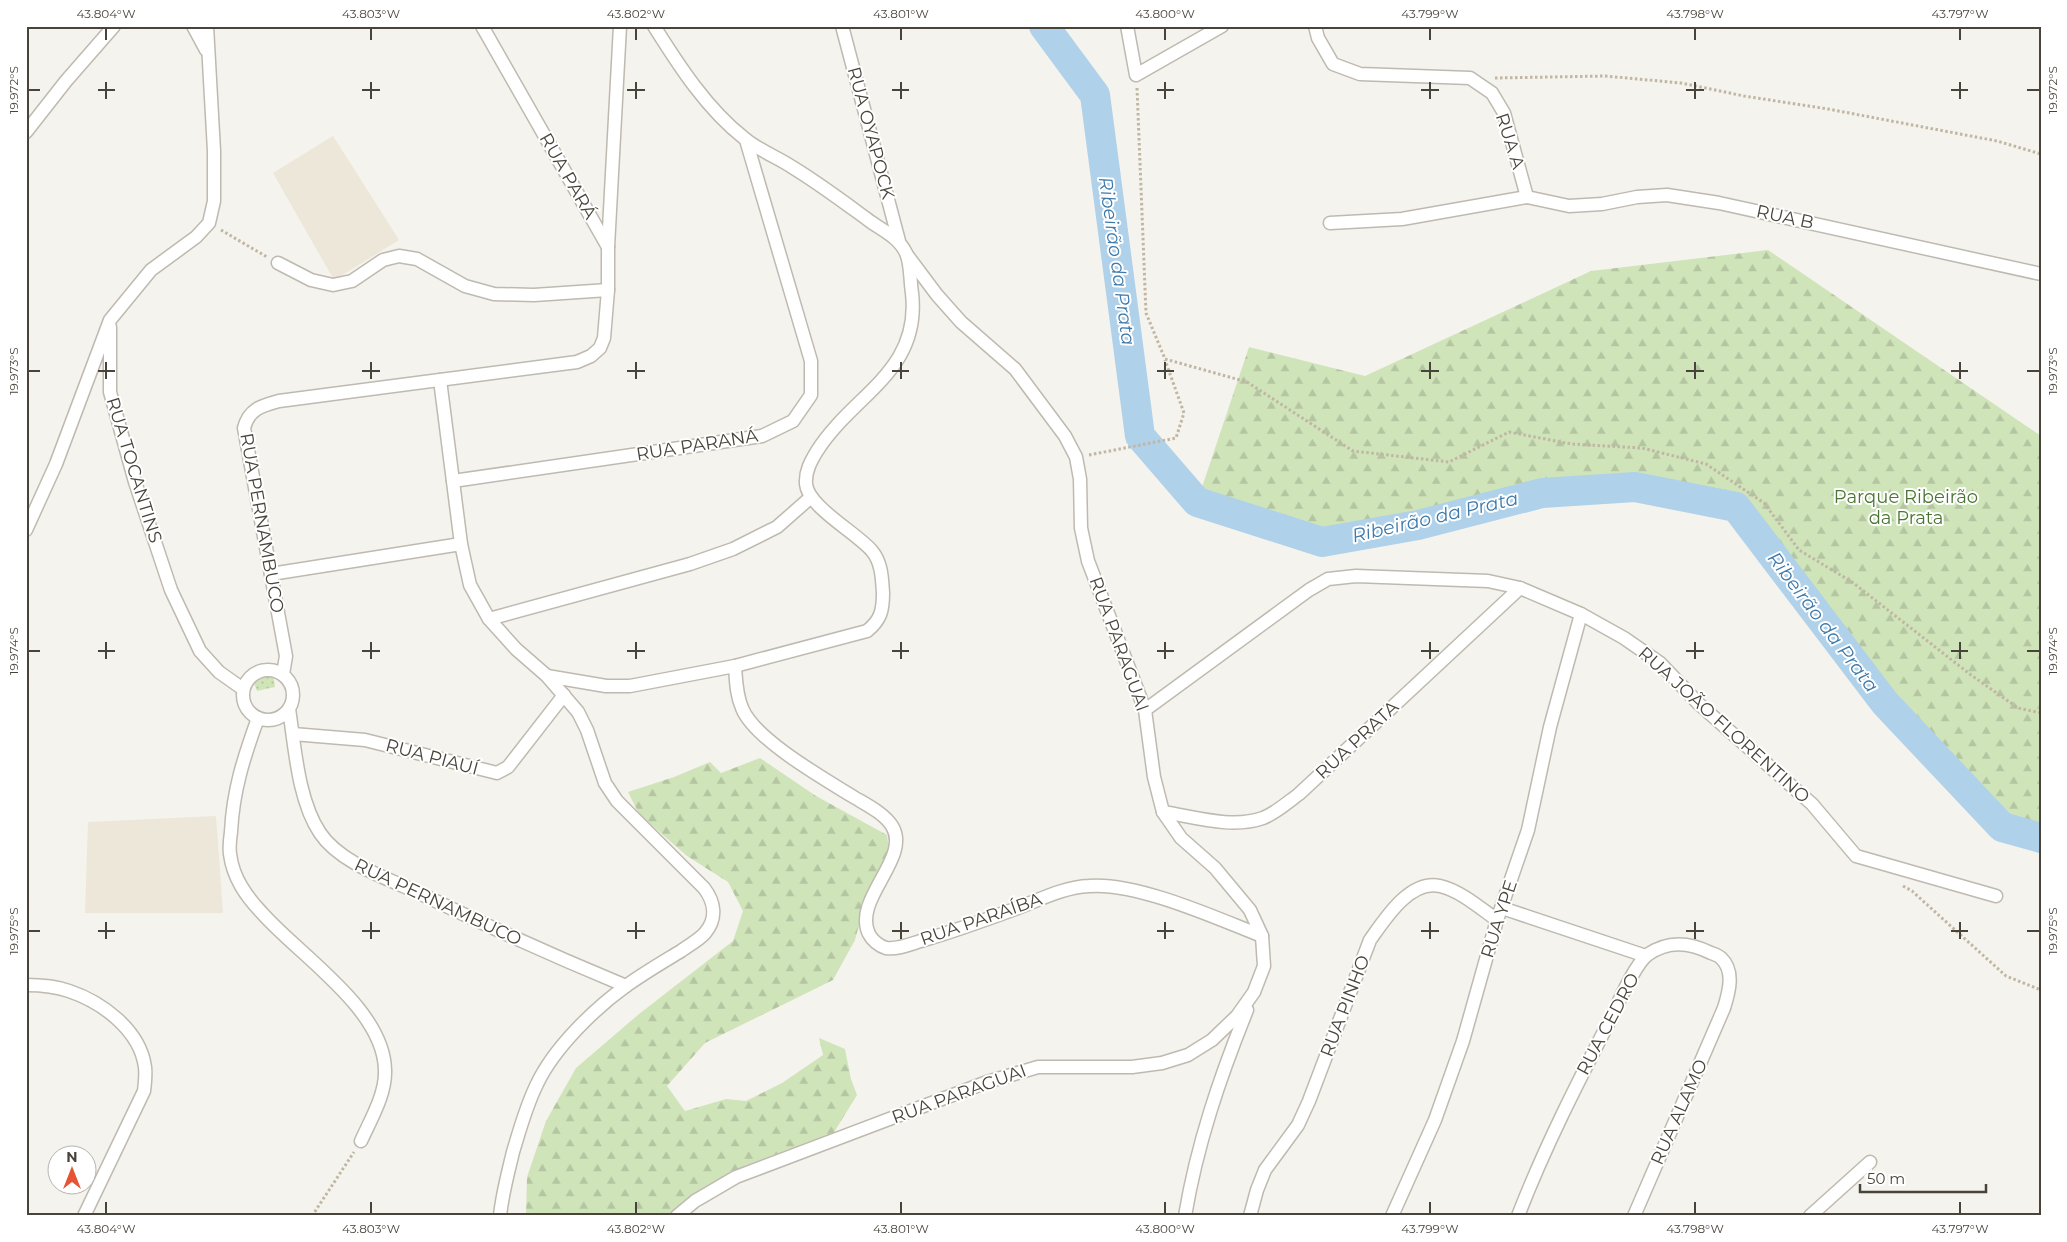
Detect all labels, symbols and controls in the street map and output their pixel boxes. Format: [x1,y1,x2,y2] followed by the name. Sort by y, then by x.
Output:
[76,6,136,21] text: 43.804°W
[342,6,400,21] text: 43.803°W
[607,6,665,21] text: 43.802°W
[873,6,929,21] text: 43.801°W
[1135,6,1195,21] text: 43.800°W
[1401,6,1459,21] text: 43.799°W
[1666,6,1724,21] text: 43.798°W
[1931,6,1989,21] text: 43.797°W
[843,64,899,202] street label: RUA OYAPOCK
[6,66,21,114] text: 19.972°S
[2045,66,2060,114] text: 19.972°S
[1491,110,1529,172] street label: RUA A
[535,129,601,223] street label: RUA PARÁ
[1094,175,1140,347] water label: Ribeirão da Prata
[1754,200,1816,234] street label: RUA B
[6,347,21,395] text: 19.973°S
[2045,347,2060,395] text: 19.973°S
[101,394,167,546] street label: RUA TOCANTINS
[634,424,760,465] street label: RUA PARANÁ
[235,431,289,615] street label: RUA PERNAMBUCO
[1834,486,1978,529] park label: Parque Ribeirão da Prata
[1350,487,1520,547] water label: Ribeirão da Prata
[1763,547,1883,697] water label: Ribeirão da Prata
[1084,574,1154,714] street label: RUA PARAGUAI
[6,627,21,675] text: 19.974°S
[2045,627,2060,675] text: 19.974°S
[1634,642,1814,808] street label: RUA JOÃO FLORENTINO
[1311,696,1403,784] street label: RUA PRATA
[383,734,481,780] street label: RUA PIAUÍ
[351,854,525,950] street label: RUA PERNAMBUCO
[1476,877,1522,961] street label: RUA YPE
[917,888,1045,950] street label: RUA PARAÍBA
[6,907,21,955] text: 19.975°S
[2045,907,2060,955] text: 19.975°S
[1316,952,1374,1060] street label: RUA PINHO
[1572,969,1644,1079] street label: RUA CEDRO
[1646,1056,1712,1168] street label: RUA ALAMO
[889,1059,1029,1129] street label: RUA PARAGUAI
[48,1144,98,1194] north arrow
[66,1148,78,1166] text: N
[1860,1162,1986,1194] scale bar
[1867,1169,1905,1188] text: 50 m
[76,1221,136,1236] text: 43.804°W
[342,1221,400,1236] text: 43.803°W
[607,1221,665,1236] text: 43.802°W
[873,1221,929,1236] text: 43.801°W
[1135,1221,1195,1236] text: 43.800°W
[1401,1221,1459,1236] text: 43.799°W
[1666,1221,1724,1236] text: 43.798°W
[1931,1221,1989,1236] text: 43.797°W

